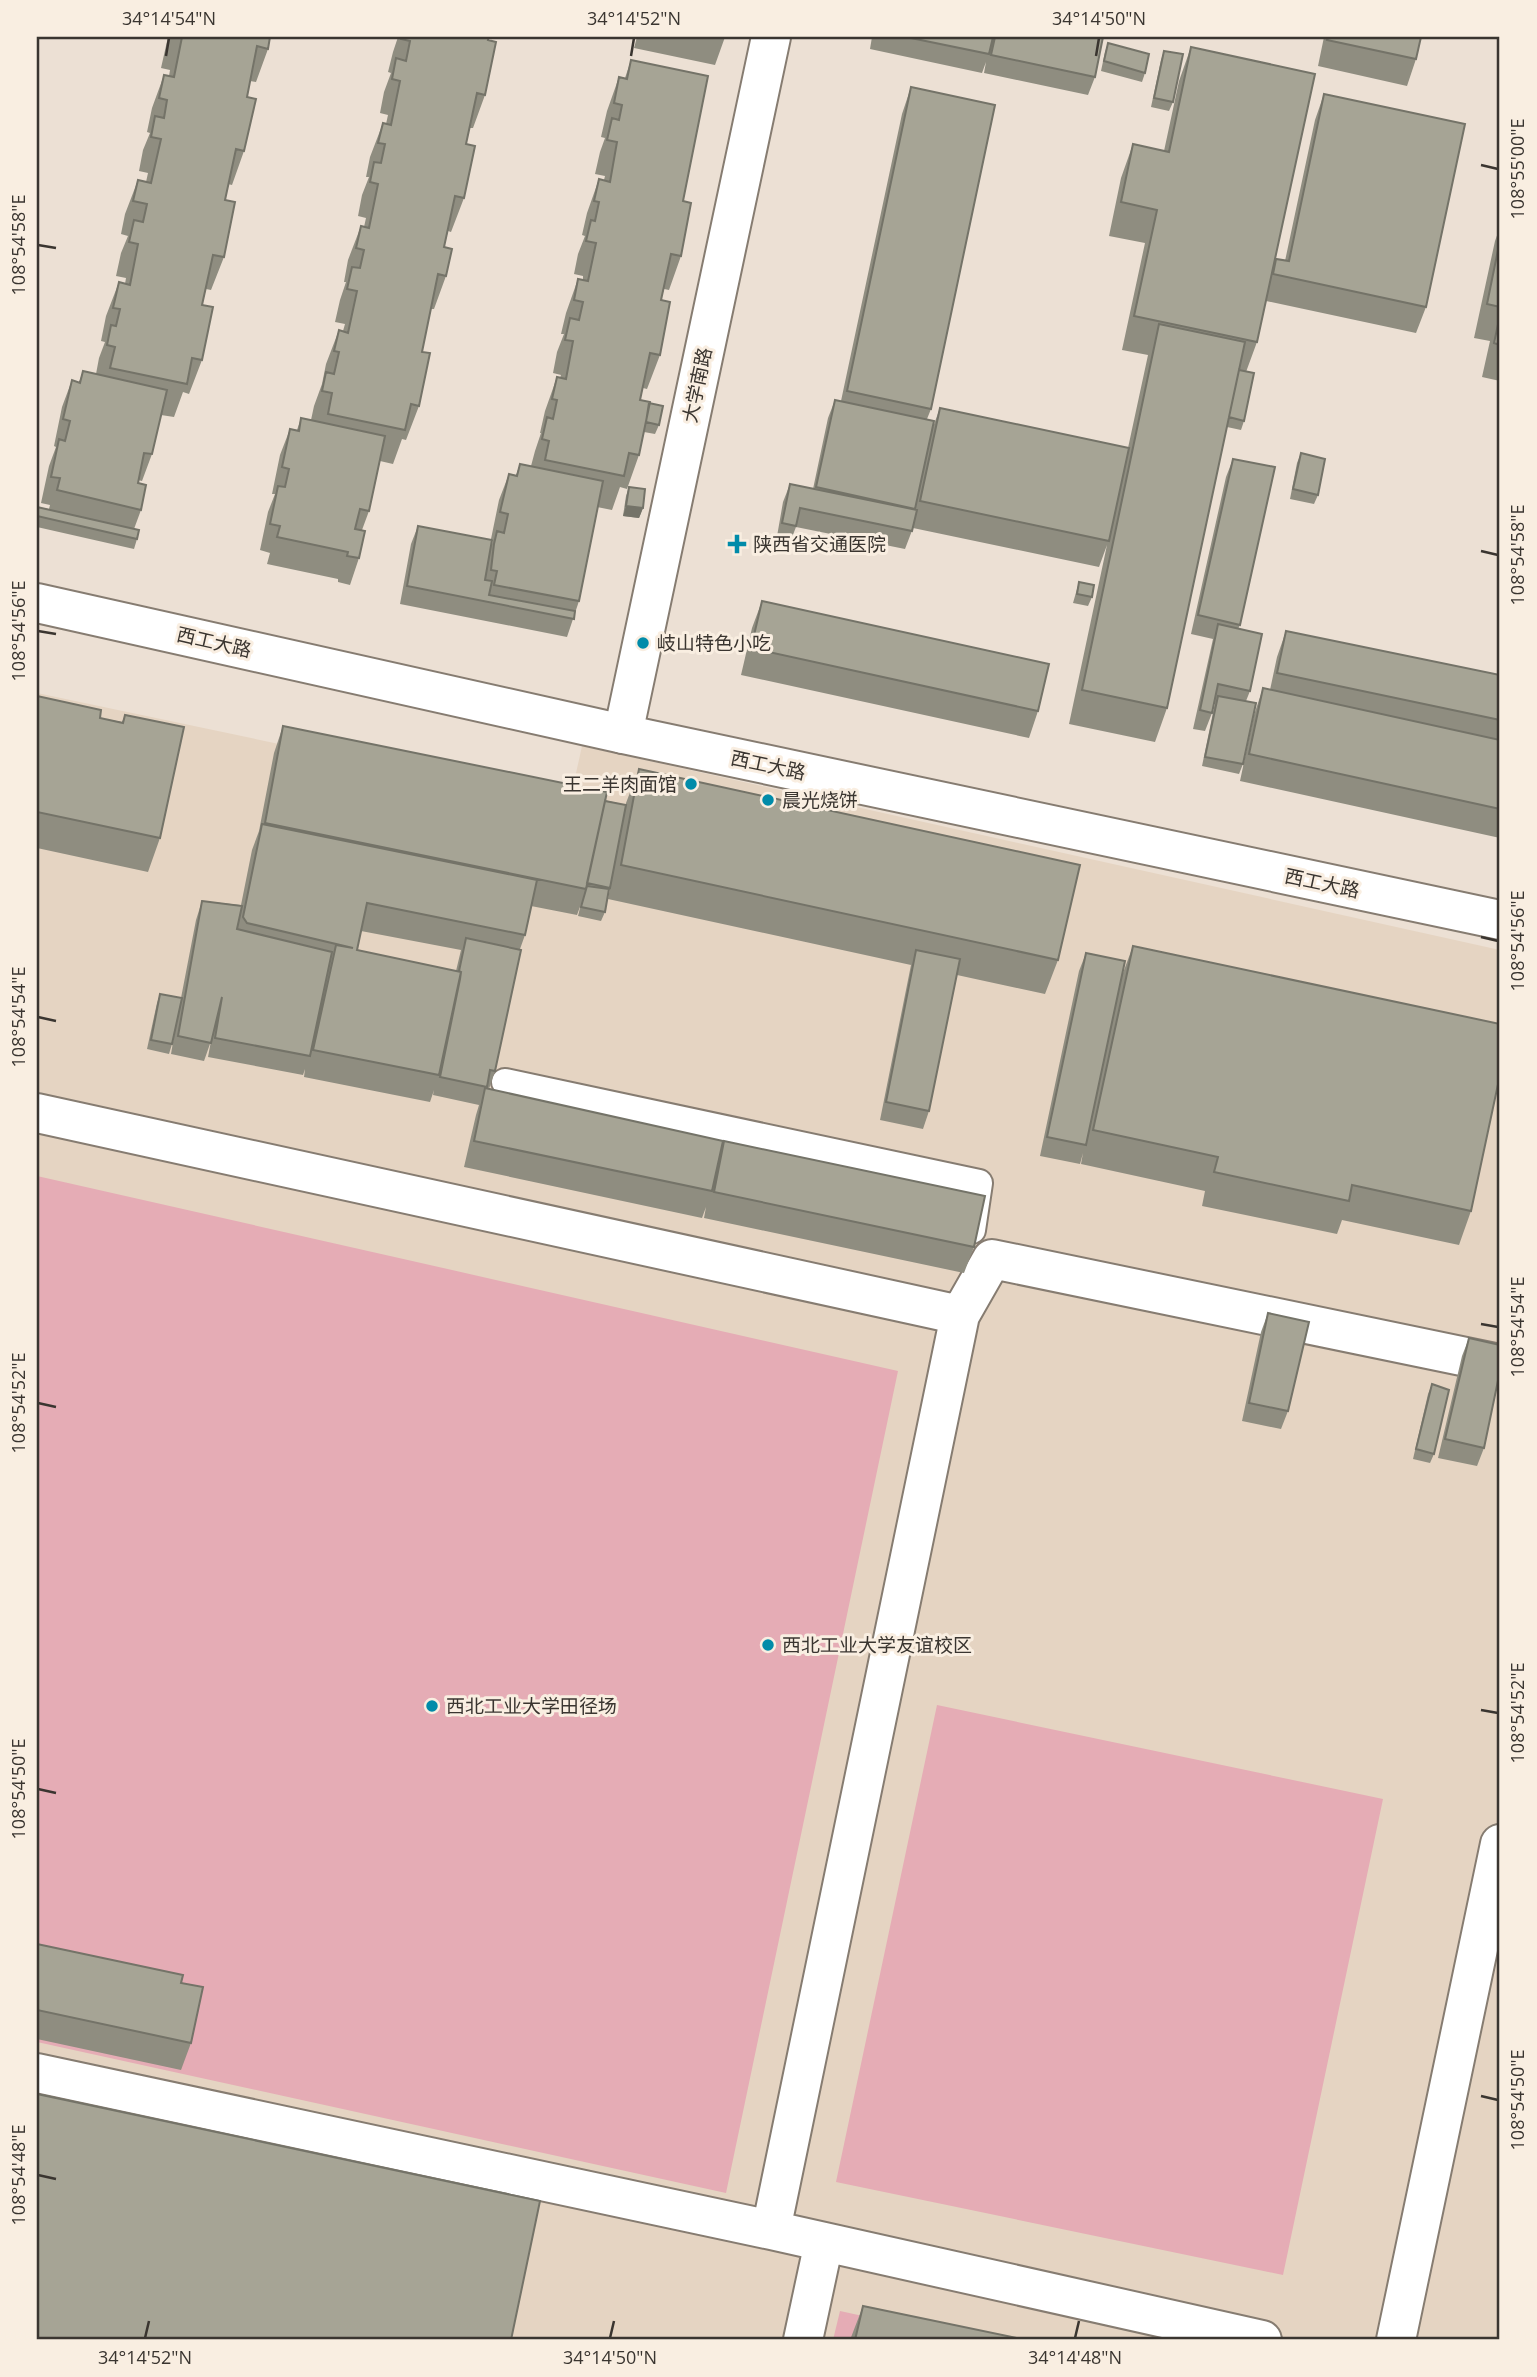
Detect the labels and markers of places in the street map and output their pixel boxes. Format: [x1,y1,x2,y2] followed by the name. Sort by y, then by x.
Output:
[753,531,886,557] place label: 陕西省交通医院
[727,534,747,554] marker: 陕西省交通医院
[657,630,771,656] place label: 岐山特色小吃
[635,635,651,651] marker: 岐山特色小吃
[563,771,677,797] place label: 王二羊肉面馆
[683,776,699,792] marker: 王二羊肉面馆
[782,787,858,813] place label: 晨光烧饼
[760,792,776,808] marker: 晨光烧饼
[782,1632,972,1658] place label: 西北工业大学友谊校区
[760,1637,776,1653] marker: 西北工业大学友谊校区
[446,1693,617,1719] place label: 西北工业大学田径场
[424,1698,440,1714] marker: 西北工业大学田径场

